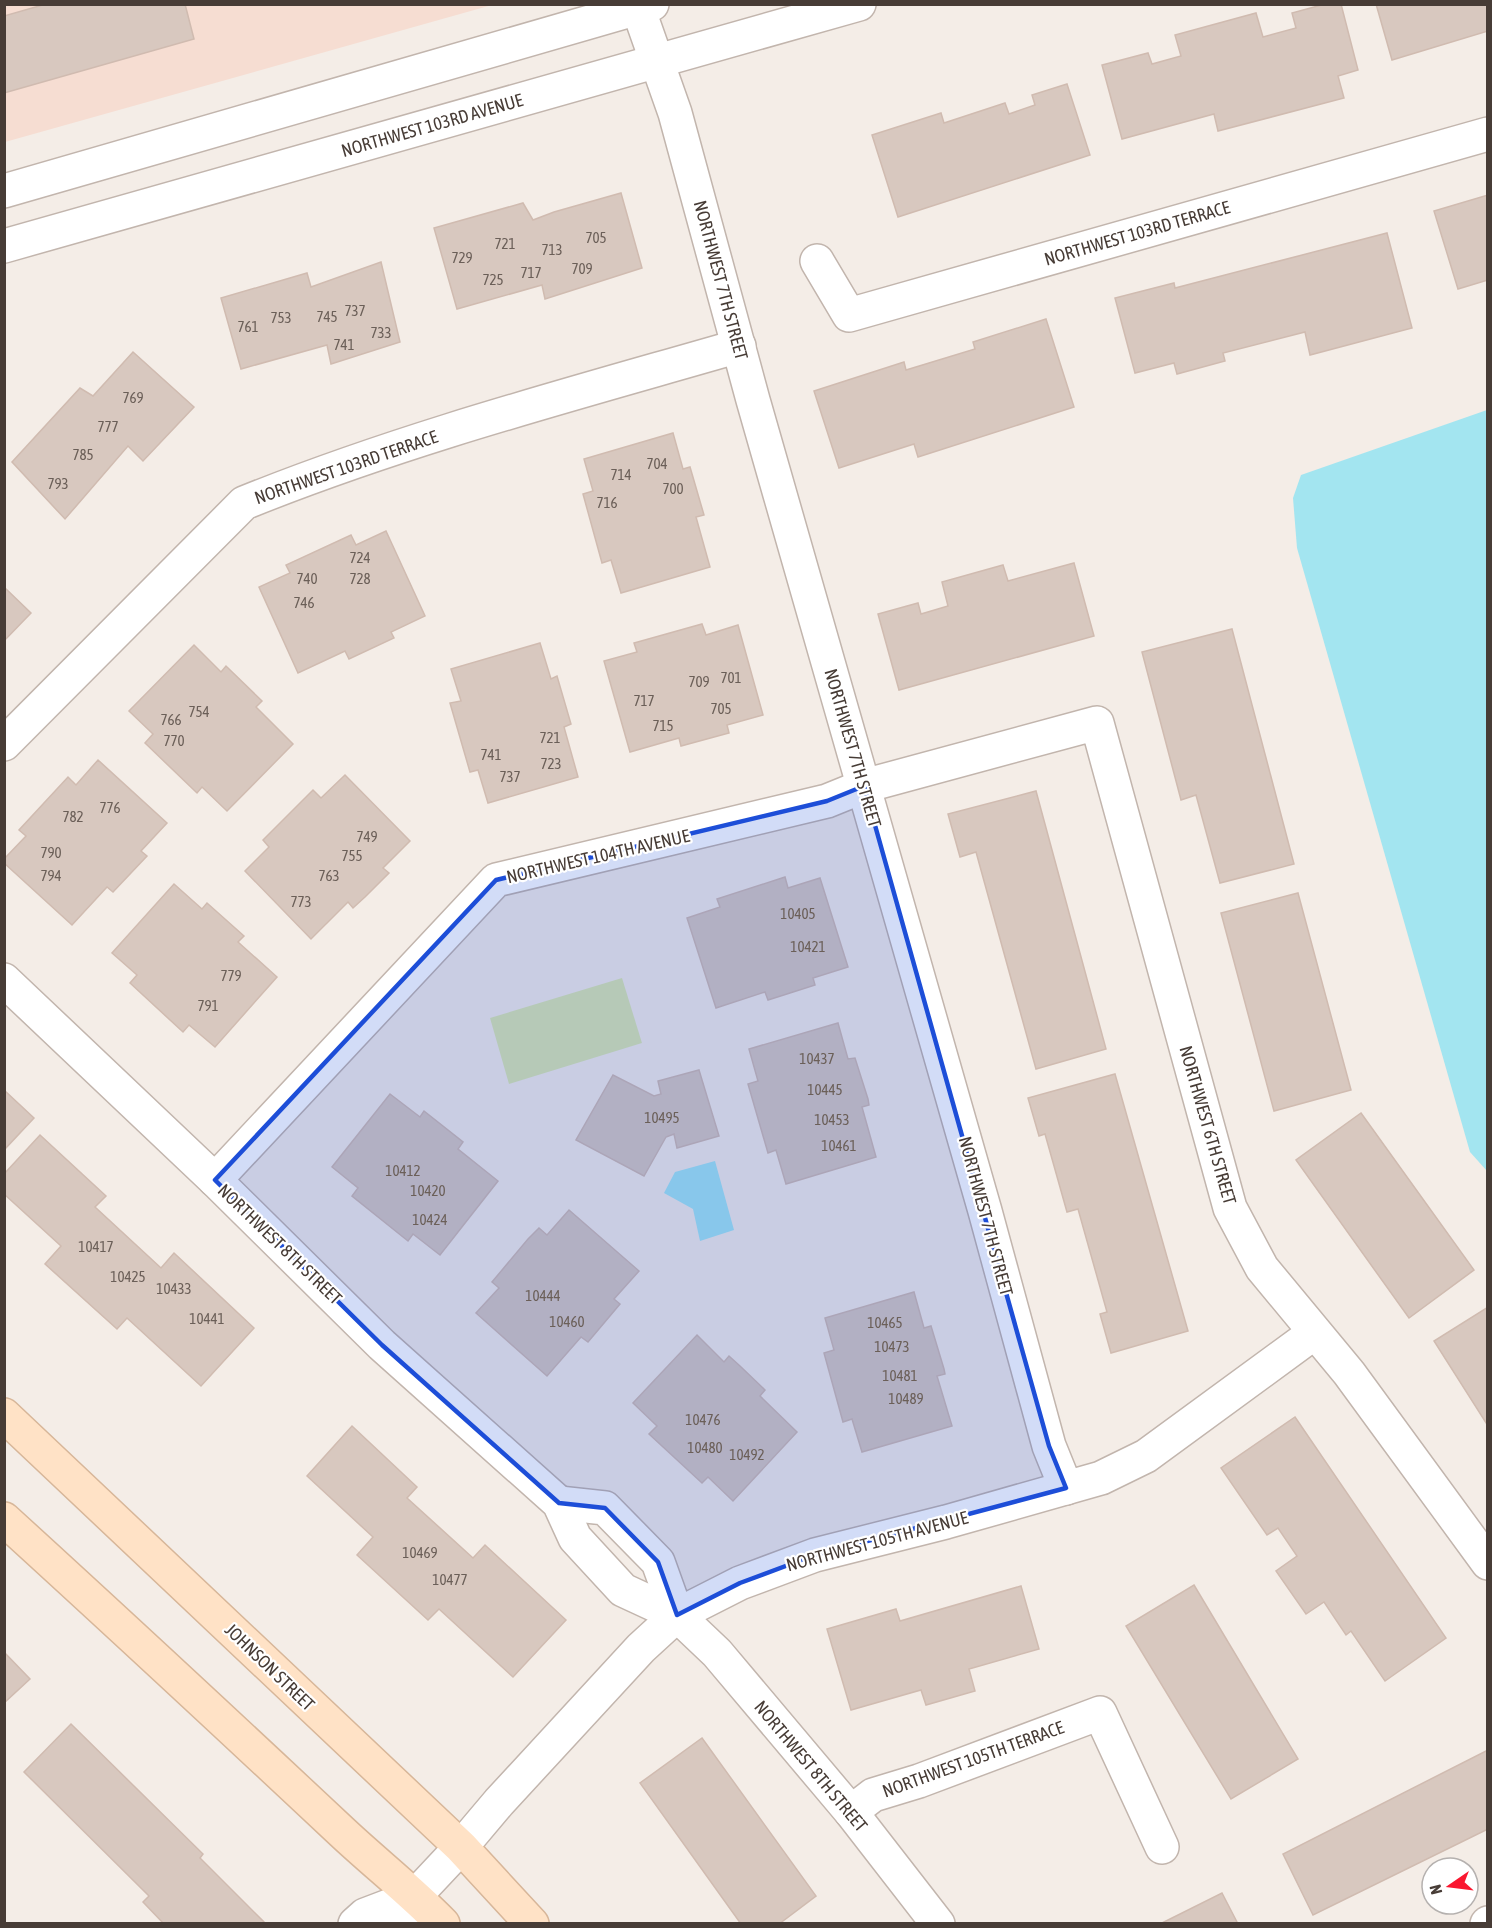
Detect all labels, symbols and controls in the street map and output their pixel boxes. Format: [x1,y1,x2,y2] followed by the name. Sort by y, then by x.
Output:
[339,89,526,161] street label: NORTHWEST 103RD AVENUE
[1042,196,1233,270] street label: NORTHWEST 103RD TERRACE
[690,198,752,362] street label: NORTHWEST 7TH STREET
[585,229,607,246] house number: 705
[494,235,516,252] house number: 721
[541,241,563,258] house number: 713
[451,249,473,266] house number: 729
[571,260,593,277] house number: 709
[520,264,542,281] house number: 717
[482,271,504,288] house number: 725
[344,302,366,319] house number: 737
[316,308,338,325] house number: 745
[270,309,292,326] house number: 753
[237,318,259,335] house number: 761
[370,324,392,341] house number: 733
[333,336,355,353] house number: 741
[122,389,144,406] house number: 769
[97,418,119,435] house number: 777
[252,426,441,508] street label: NORTHWEST 103RD TERRACE
[72,446,94,463] house number: 785
[646,455,668,472] house number: 704
[610,466,632,483] house number: 714
[47,475,69,492] house number: 793
[662,480,684,497] house number: 700
[596,494,618,511] house number: 716
[349,549,371,566] house number: 724
[296,570,318,587] house number: 740
[349,570,371,587] house number: 728
[293,594,315,611] house number: 746
[820,666,886,830] street label: NORTHWEST 7TH STREET
[720,669,742,686] house number: 701
[688,673,710,690] house number: 709
[633,692,655,709] house number: 717
[710,700,732,717] house number: 705
[188,703,210,720] house number: 754
[160,711,182,728] house number: 766
[652,717,674,734] house number: 715
[539,729,561,746] house number: 721
[163,732,185,749] house number: 770
[480,746,502,763] house number: 741
[540,755,562,772] house number: 723
[499,768,521,785] house number: 737
[99,799,121,816] house number: 776
[62,808,84,825] house number: 782
[504,825,692,887] street label: NORTHWEST 104TH AVENUE
[356,828,378,845] house number: 749
[40,844,62,861] house number: 790
[341,847,363,864] house number: 755
[40,867,62,884] house number: 794
[318,867,340,884] house number: 763
[290,893,312,910] house number: 773
[780,905,816,922] house number: 10405
[790,938,826,955] house number: 10421
[220,967,242,984] house number: 779
[197,997,219,1014] house number: 791
[1175,1043,1241,1207] street label: NORTHWEST 6TH STREET
[799,1050,835,1067] house number: 10437
[807,1081,843,1098] house number: 10445
[644,1109,680,1126] house number: 10495
[814,1111,850,1128] house number: 10453
[955,1134,1017,1298] street label: NORTHWEST 7TH STREET
[821,1137,857,1154] house number: 10461
[385,1162,421,1179] house number: 10412
[214,1179,346,1309] street label: NORTHWEST 8TH STREET
[410,1182,446,1199] house number: 10420
[412,1211,448,1228] house number: 10424
[78,1238,114,1255] house number: 10417
[110,1268,146,1285] house number: 10425
[156,1280,192,1297] house number: 10433
[525,1287,561,1304] house number: 10444
[189,1310,225,1327] house number: 10441
[549,1313,585,1330] house number: 10460
[867,1314,903,1331] house number: 10465
[874,1338,910,1355] house number: 10473
[882,1367,918,1384] house number: 10481
[888,1390,924,1407] house number: 10489
[685,1411,721,1428] house number: 10476
[687,1439,723,1456] house number: 10480
[729,1446,765,1463] house number: 10492
[784,1507,970,1575] street label: NORTHWEST 105TH AVENUE
[402,1544,438,1561] house number: 10469
[432,1571,468,1588] house number: 10477
[221,1619,319,1715] street label: JOHNSON STREET
[750,1696,872,1836] street label: NORTHWEST 8TH STREET
[879,1716,1067,1802] street label: NORTHWEST 105TH TERRACE
[1420,1856,1480,1916] north arrow
[1426,1883,1445,1896] text: N

